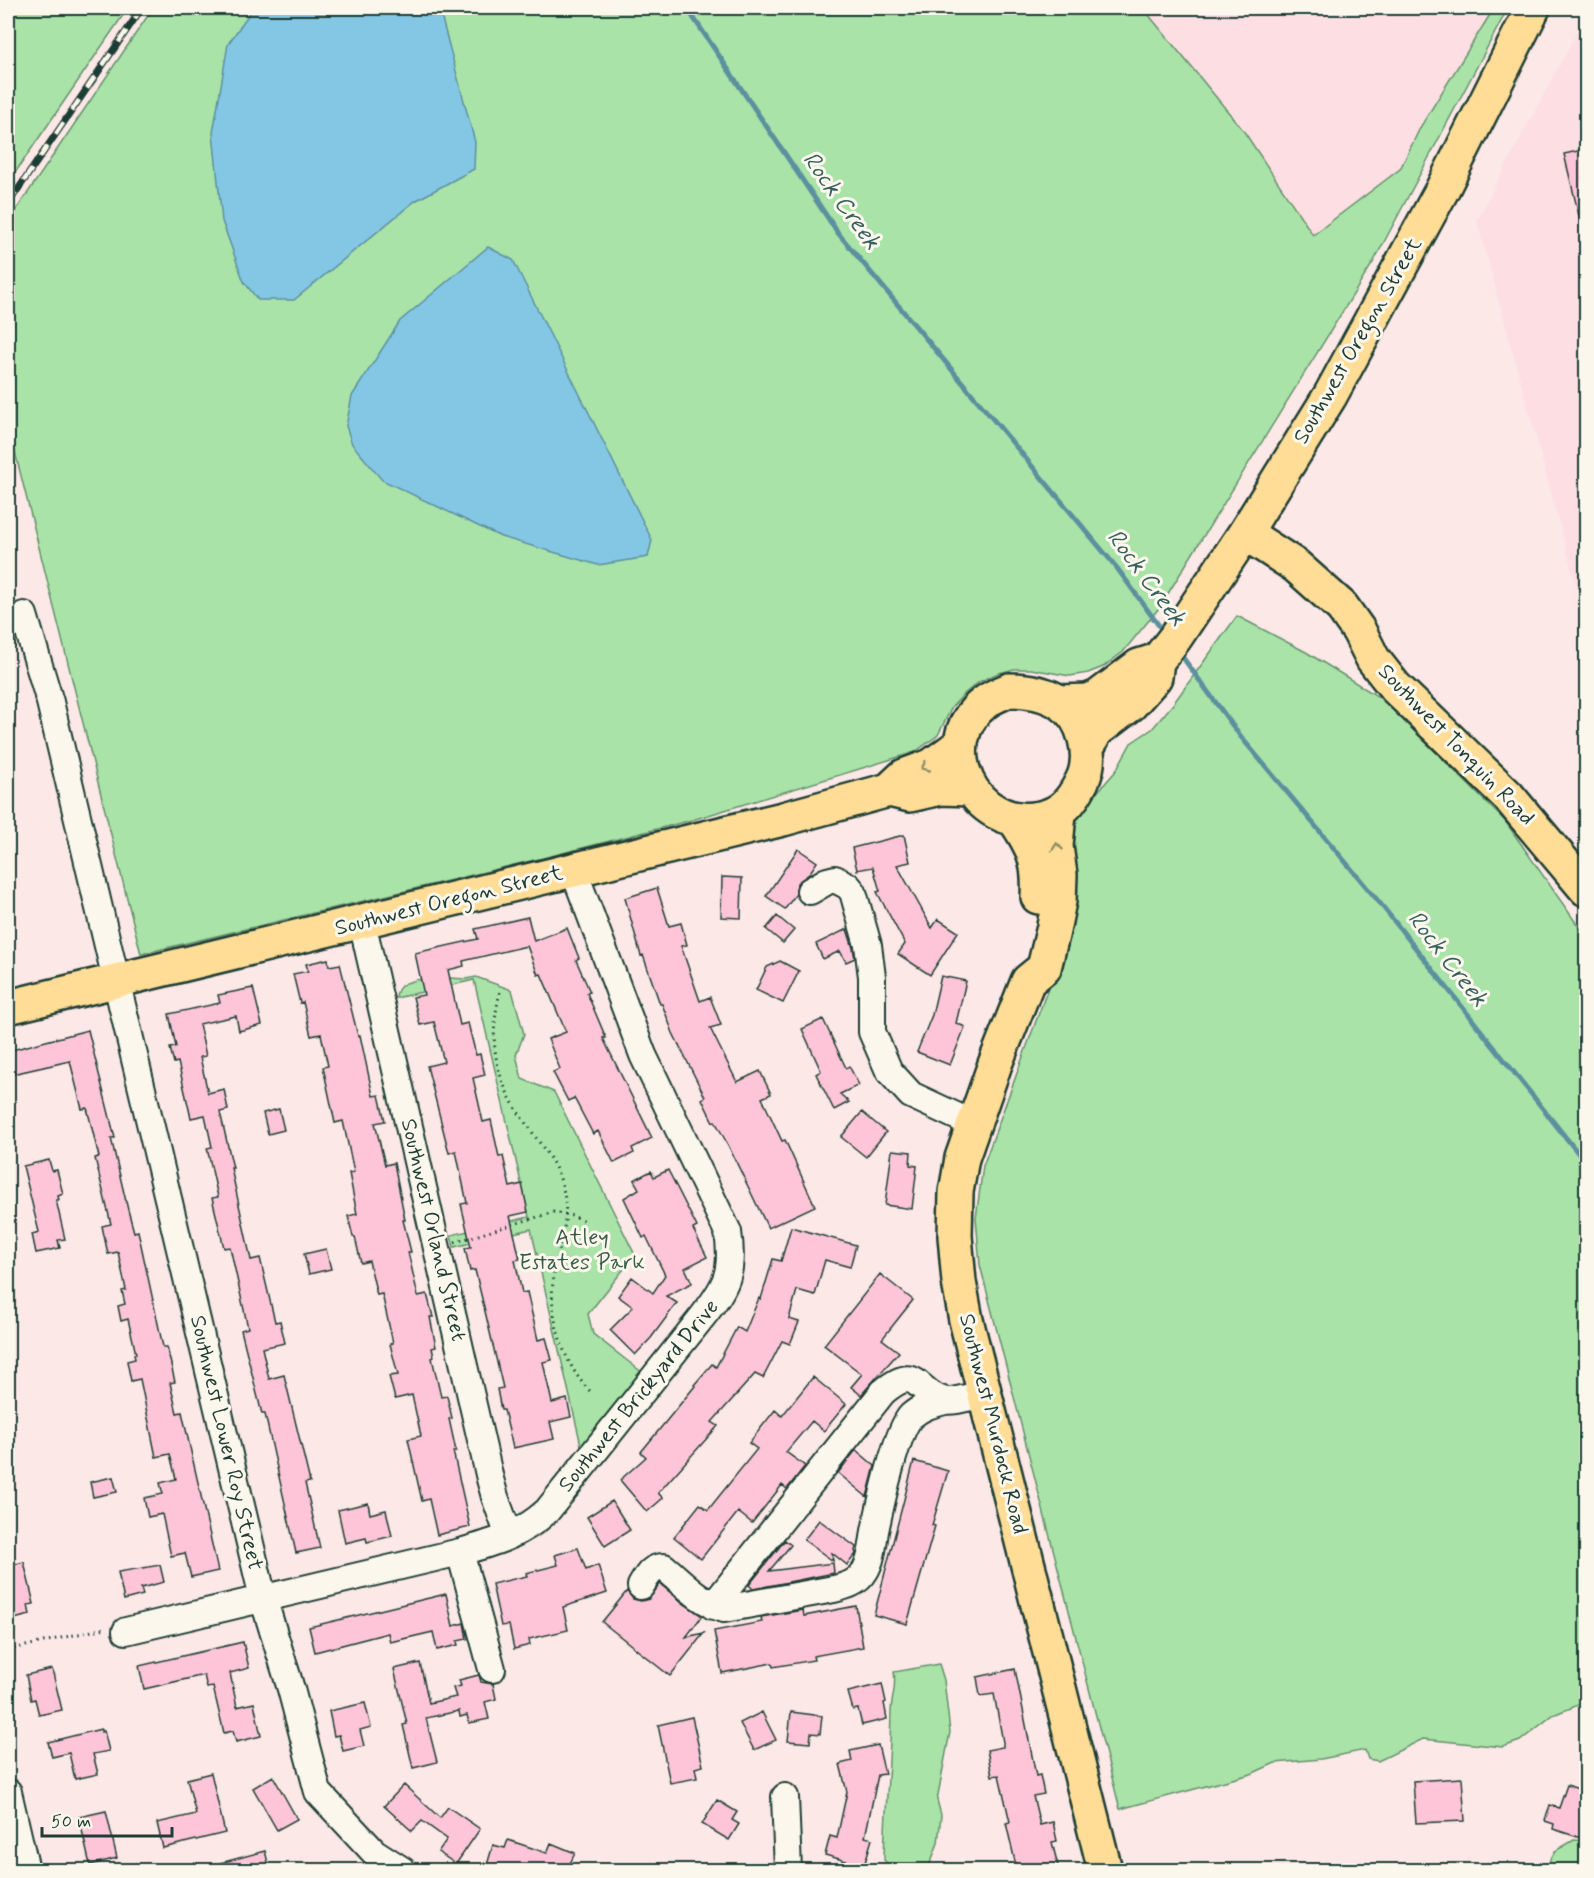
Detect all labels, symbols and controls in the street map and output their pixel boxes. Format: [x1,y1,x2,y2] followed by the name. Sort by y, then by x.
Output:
[795,146,887,256] water label: Rock Creek
[1287,233,1431,451] street label: Southwest Oregon Street
[1099,523,1193,633] water label: Rock Creek
[1371,658,1541,832] street label: Southwest Tonquin Road
[921,760,932,772] one-way arrow
[1051,843,1064,852] one-way arrow
[332,859,567,946] street label: Southwest Oregon Street
[1400,905,1494,1013] water label: Rock Creek
[394,1116,472,1344] street label: Southwest Orland Street
[519,1224,645,1277] park label: Atley Estates Park
[553,1294,725,1498] street label: Southwest Brickyard Drive
[952,1311,1034,1537] street label: Southwest Murdock Road
[183,1313,269,1573] street label: Southwest Lower Roy Street
[42,1800,172,1838] scale bar
[51,1810,91,1834] text: 50 m

